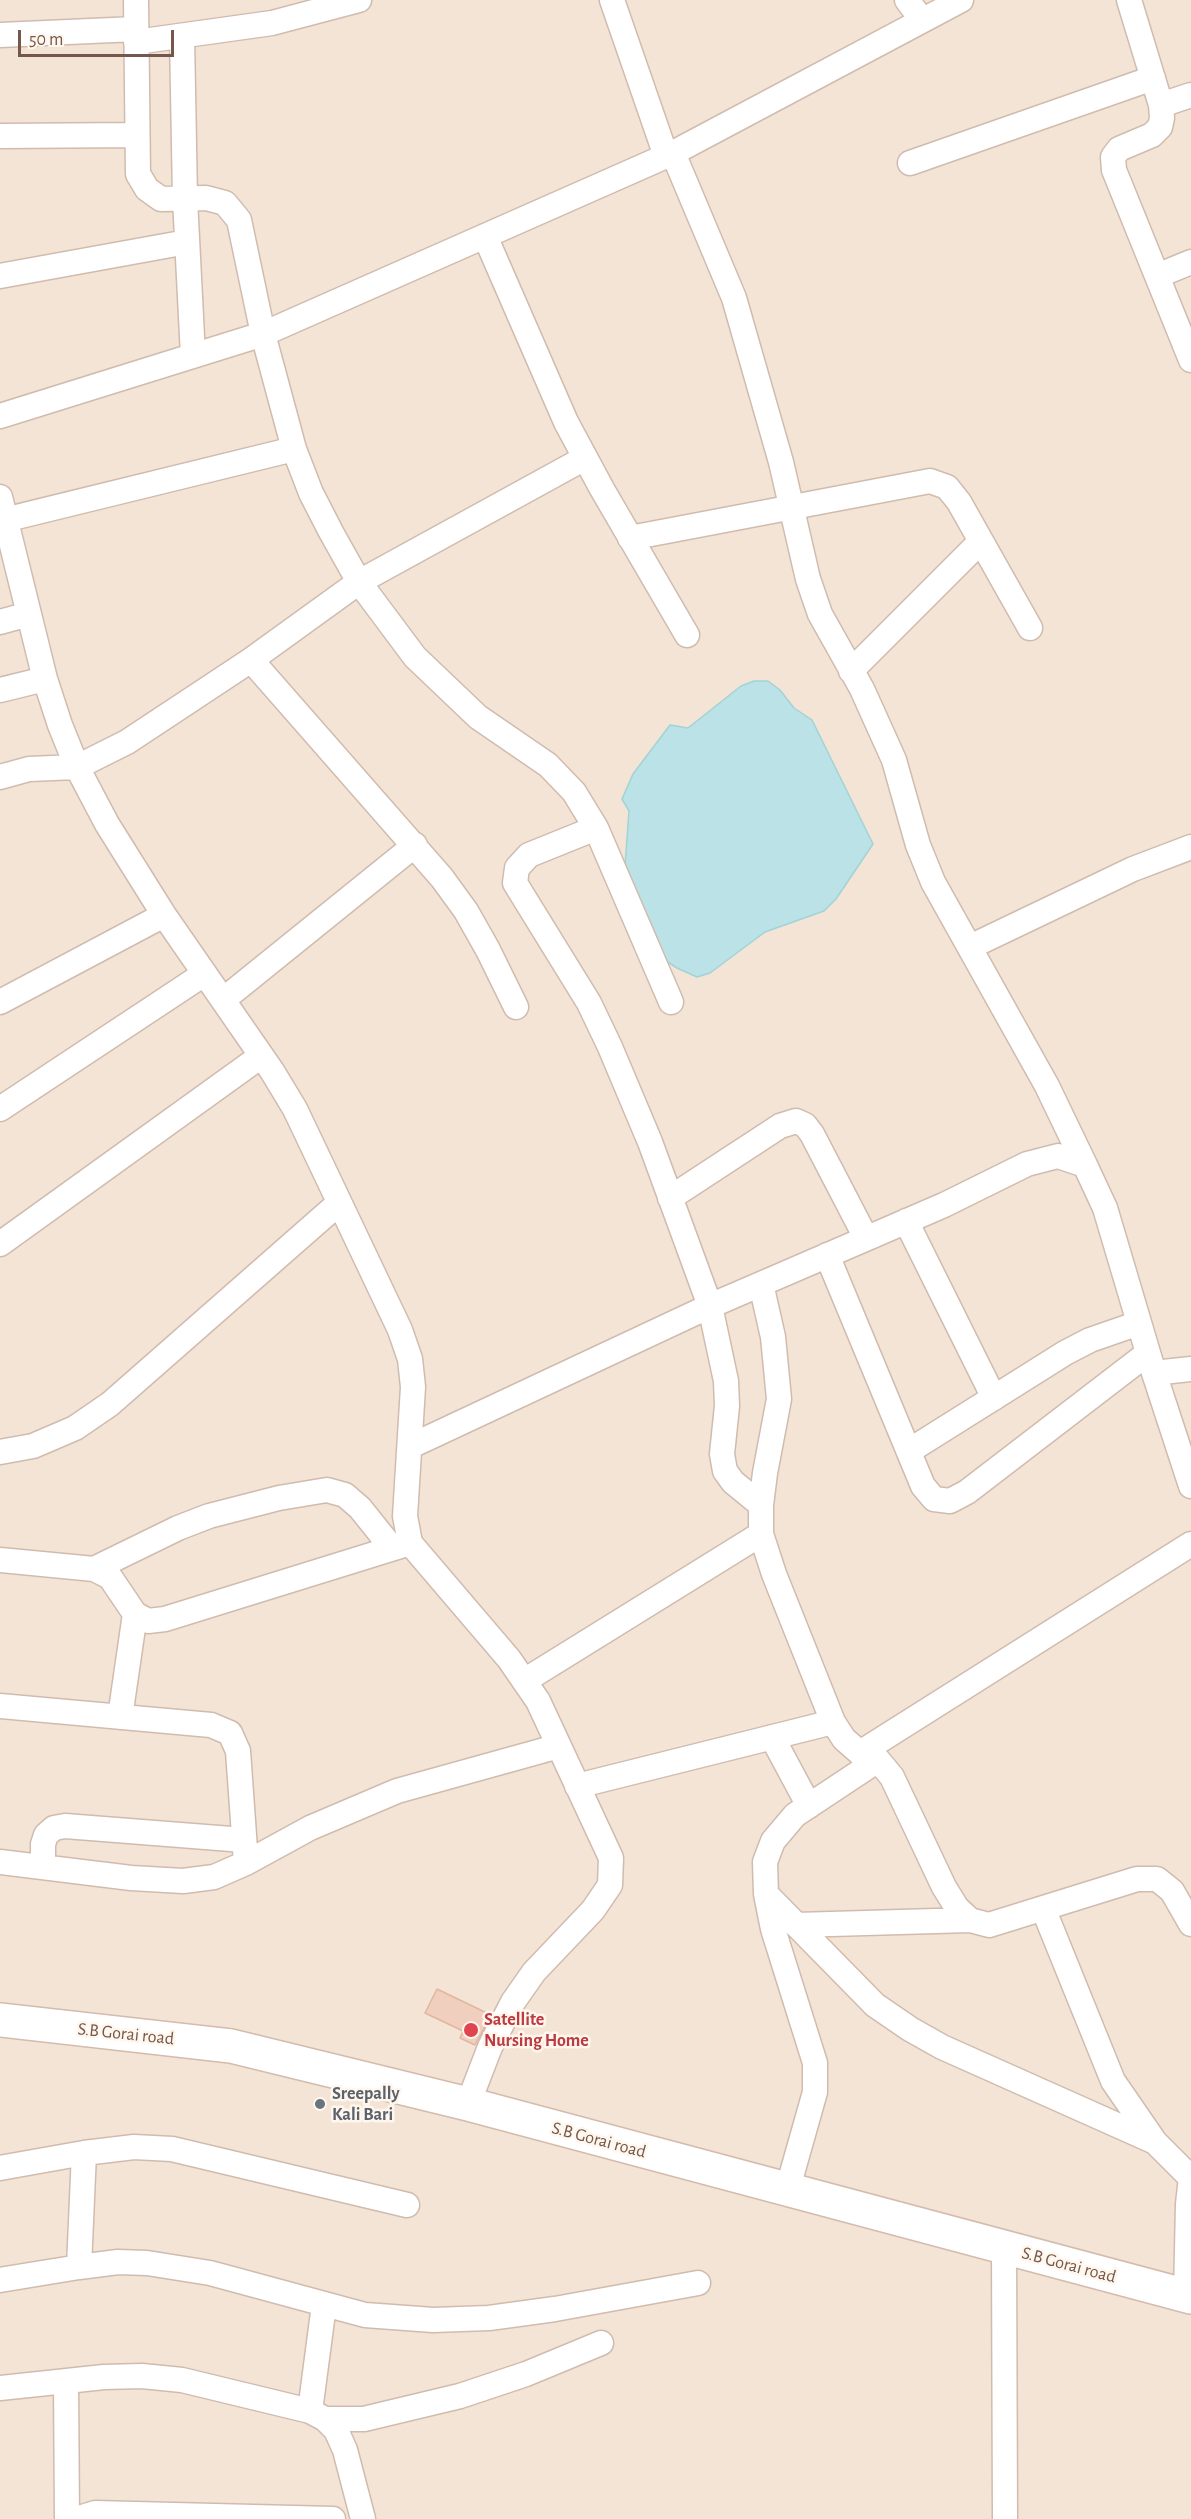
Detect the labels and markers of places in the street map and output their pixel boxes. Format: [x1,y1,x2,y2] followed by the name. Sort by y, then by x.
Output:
[484,2009,589,2052] place label: Satellite Nursing Home
[462,2021,480,2039] marker: Satellite Nursing Home
[332,2083,400,2126] place label: Sreepally Kali Bari
[313,2097,327,2111] marker: Sreepally Kali Bari

